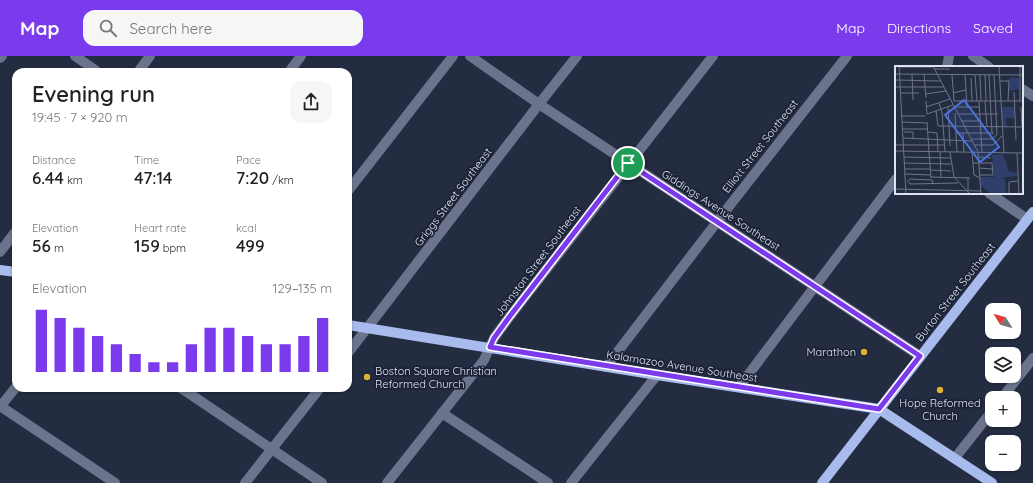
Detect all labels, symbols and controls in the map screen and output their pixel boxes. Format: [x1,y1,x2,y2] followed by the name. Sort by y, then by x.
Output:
[83,10,363,46] search box
[20,16,59,40] text: Map
[97,17,119,39] icon: search
[129,19,212,38] text: Search here
[836,19,865,37] text: Map
[887,19,951,37] text: Directions
[973,19,1013,37] text: Saved
[895,66,1023,194] inset map
[32,80,155,108] text: Evening run
[290,81,332,123] button: share
[719,96,801,196] street label: Elliott Street Southeast
[32,109,128,125] text: 19:45 · 7 × 920 m
[411,145,495,249] street label: Griggs Street Southeast
[611,146,645,180] pin
[617,152,639,174] icon: arrive
[32,153,76,167] text: Distance
[134,153,159,167] text: Time
[236,153,261,167] text: Pace
[659,166,783,254] street label: Giddings Avenue Southeast
[32,167,64,188] text: 6.44
[134,167,173,188] text: 47:14
[236,167,269,188] text: 7:20
[64,173,83,187] text: km
[269,173,294,187] text: /km
[492,203,584,319] street label: Johnston Street Southeast
[32,221,78,235] text: Elevation
[134,221,186,235] text: Heart rate
[236,221,257,235] text: kcal
[32,235,51,256] text: 56
[134,235,160,256] text: 159
[236,235,265,256] text: 499
[912,240,998,344] street label: Burton Street Southeast
[51,241,64,255] text: m
[160,241,186,255] text: bpm
[32,280,87,296] text: Elevation
[273,280,332,296] text: 129–135 m
[985,303,1021,339] north arrow
[985,303,1021,471] map controls
[806,345,856,359] place label: Marathon
[605,347,759,385] street label: Kalamazoo Avenue Southeast
[859,347,869,357] marker: Marathon
[985,347,1021,383] button: layers
[375,364,497,391] place label: Boston Square Christian Reformed Church
[362,372,372,382] marker: Boston Square Christian Reformed Church
[935,385,945,395] marker: Hope Reformed Church
[985,391,1021,427] button: +
[899,396,981,423] place label: Hope Reformed Church
[985,435,1021,471] button: −

